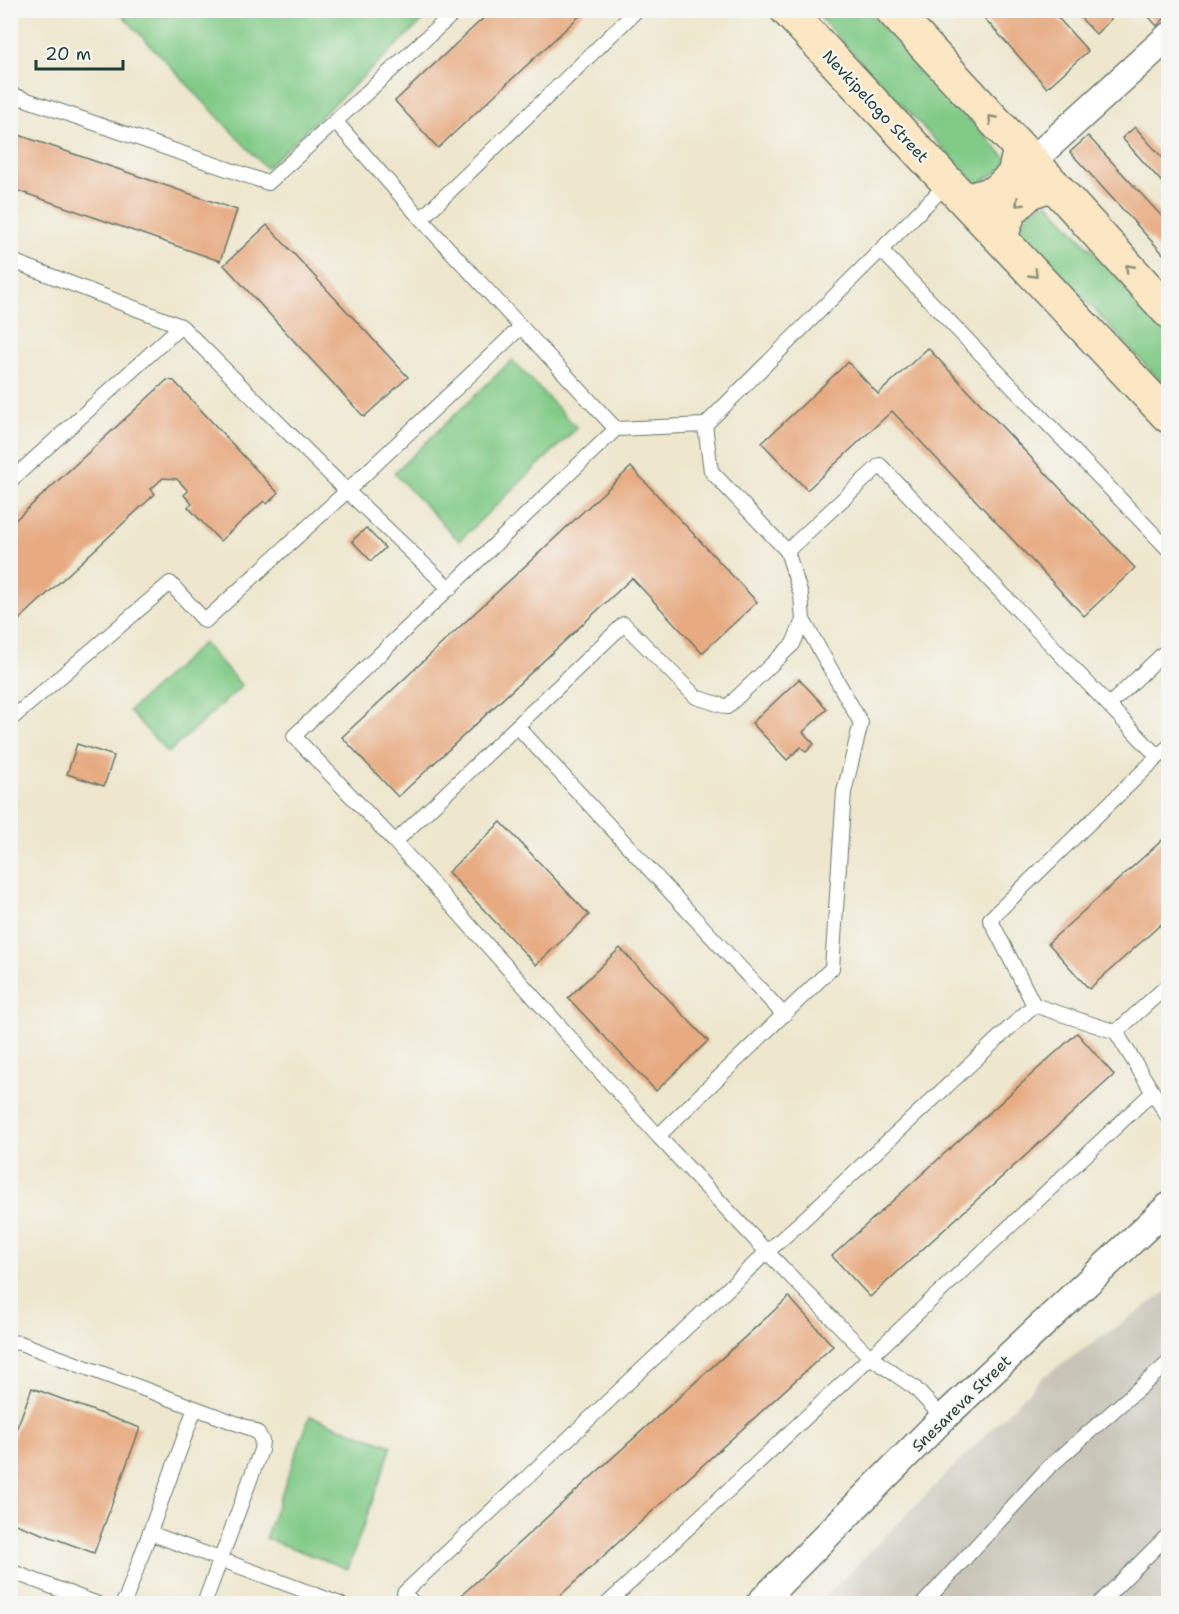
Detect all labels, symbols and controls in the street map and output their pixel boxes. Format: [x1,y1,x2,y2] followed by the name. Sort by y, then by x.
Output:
[36,33,123,71] scale bar
[45,42,91,66] text: 20 m
[818,46,933,167] street label: Nevkipelogo Street
[989,115,1000,126] one-way arrow
[1015,196,1026,207] one-way arrow
[1125,264,1136,274] one-way arrow
[1027,268,1038,278] one-way arrow
[907,1350,1016,1456] street label: Snesareva Street

